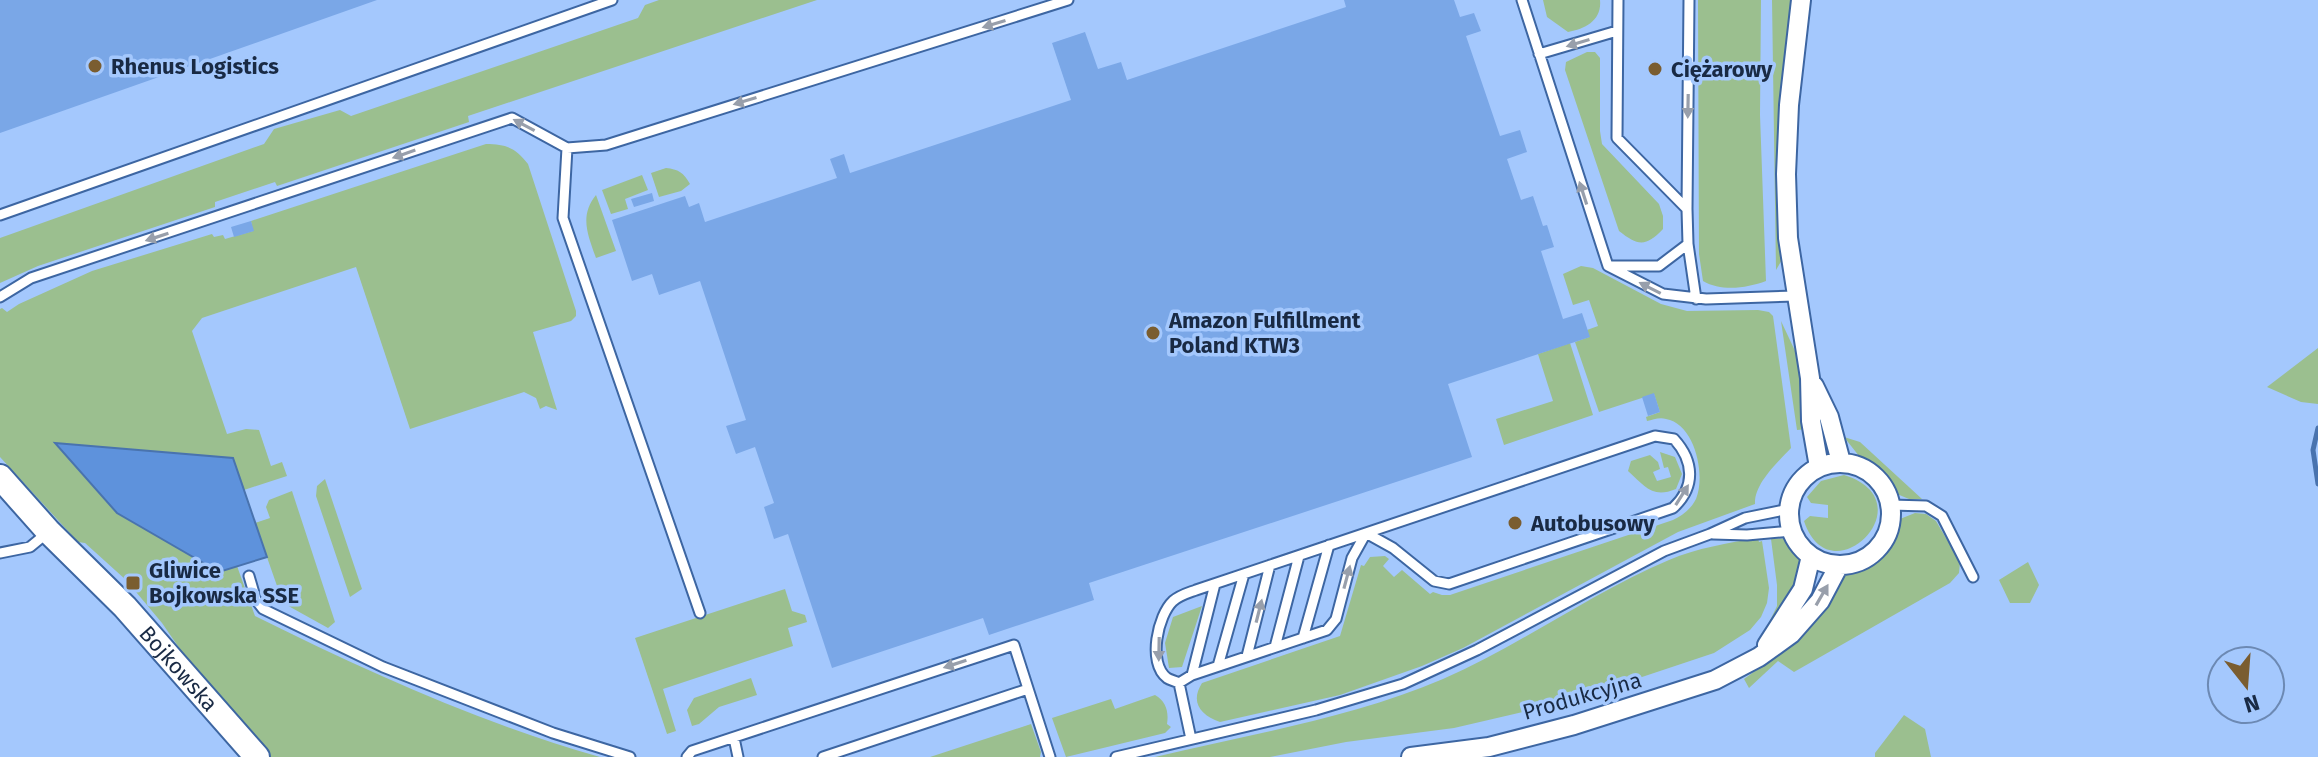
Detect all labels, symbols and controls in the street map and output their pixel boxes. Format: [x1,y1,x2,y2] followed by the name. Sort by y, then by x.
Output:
[981,18,1005,30] one-way arrow
[1566,37,1590,49] one-way arrow
[111,53,279,80] place label: Rhenus Logistics
[1671,56,1773,83] place label: Ciężarowy
[86,57,104,75] marker: Rhenus Logistics
[1646,60,1664,78] marker: Ciężarowy
[1682,94,1694,119] one-way arrow
[733,95,757,108] one-way arrow
[512,118,535,131] one-way arrow
[391,149,415,161] one-way arrow
[1577,180,1589,204] one-way arrow
[145,231,169,243] one-way arrow
[1639,281,1662,294] one-way arrow
[1168,307,1361,359] place label: Amazon Fulfillment Poland KTW3
[1144,324,1162,342] marker: Amazon Fulfillment Poland KTW3
[1675,484,1690,505] one-way arrow
[1530,510,1655,537] place label: Autobusowy
[1506,514,1524,532] marker: Autobusowy
[149,557,299,609] place label: Gliwice Bojkowska SSE
[1341,564,1353,589] one-way arrow
[124,574,142,592] marker: Gliwice Bojkowska SSE
[1815,584,1829,606] one-way arrow
[1253,598,1265,623] one-way arrow
[134,620,224,717] street label: Bojkowska
[1152,637,1165,662] one-way arrow
[2206,645,2286,725] north arrow
[943,658,967,671] one-way arrow
[1519,666,1645,726] street label: Produkcyjna
[2241,689,2263,719] text: N

